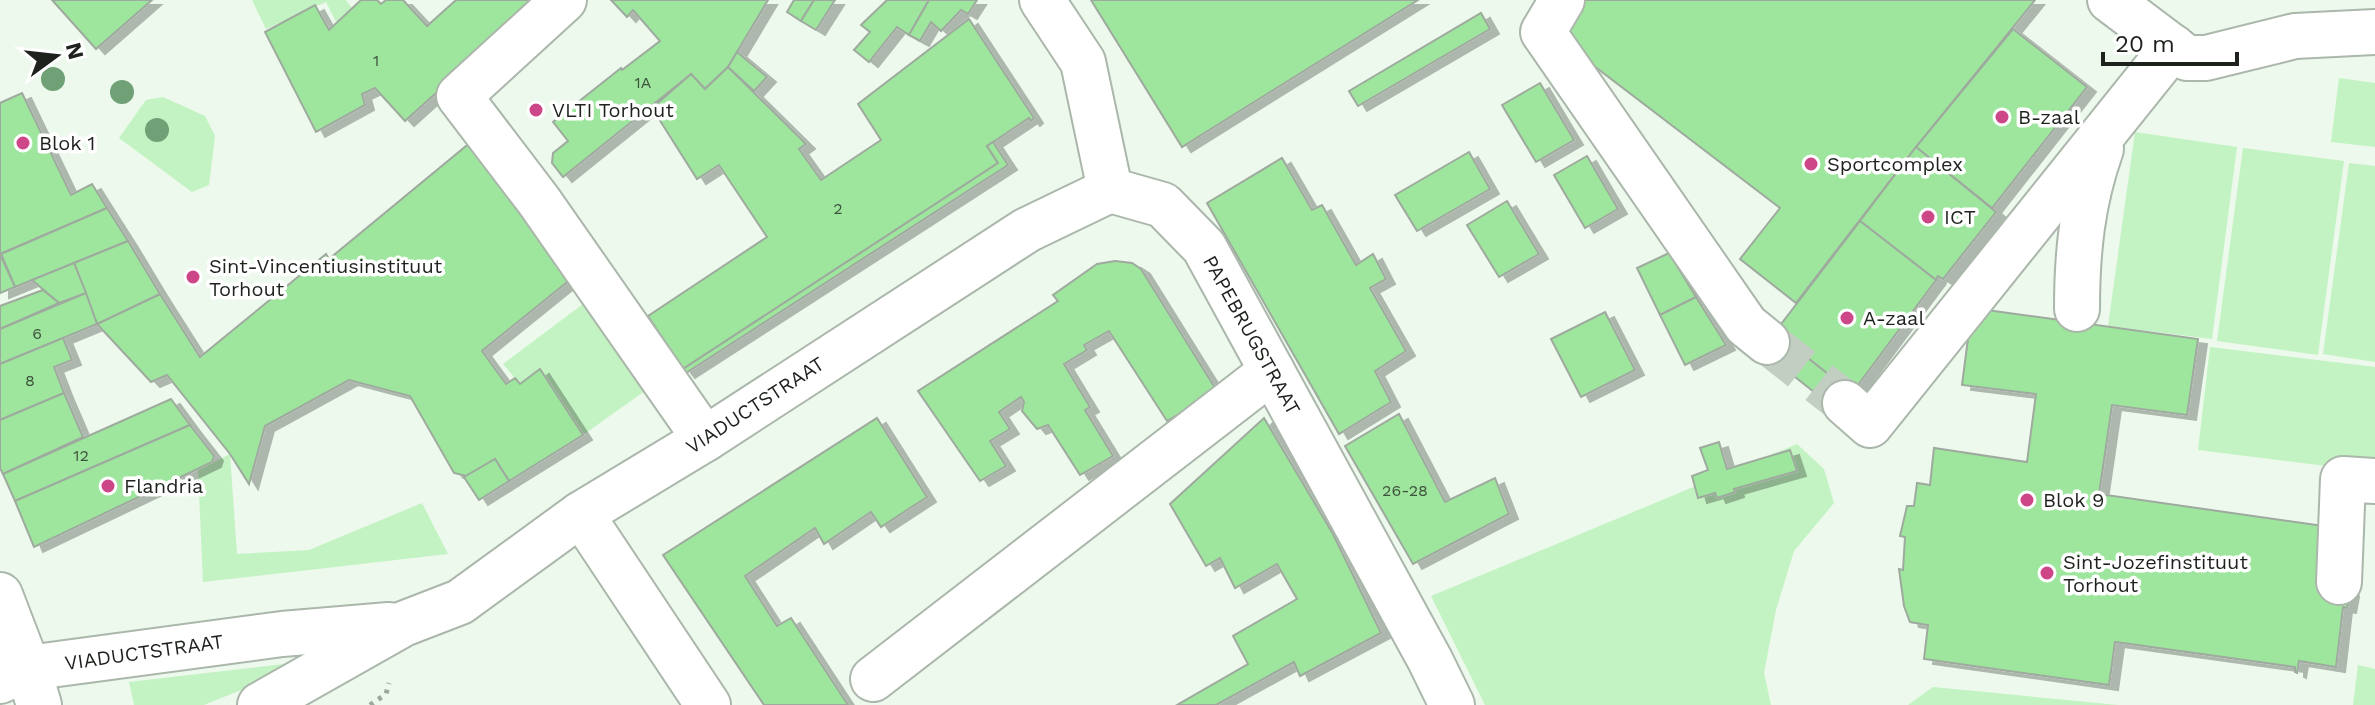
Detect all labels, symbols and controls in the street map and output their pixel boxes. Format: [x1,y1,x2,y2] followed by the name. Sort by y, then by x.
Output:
[16,16,96,96] north arrow
[2103,16,2237,66] scale bar
[2115,30,2175,58] text: 20 m
[61,40,89,62] text: N
[373,51,379,70] house number: 1
[635,73,652,92] house number: 1A
[552,98,674,122] place label: VLTI Torhout
[527,101,545,119] marker: VLTI Torhout
[2018,105,2080,129] place label: B-zaal
[1993,108,2011,126] marker: B-zaal
[39,131,95,155] place label: Blok 1
[14,134,32,152] marker: Blok 1
[1827,152,1963,176] place label: Sportcomplex
[1802,155,1820,173] marker: Sportcomplex
[833,199,843,218] house number: 2
[1944,205,1976,229] place label: ICT
[1919,208,1937,226] marker: ICT
[1198,251,1306,419] street label: PAPEBRUGSTRAAT
[209,254,443,301] place label: Sint-Vincentiusinstituut Torhout
[184,268,202,286] marker: Sint-Vincentiusinstituut Torhout
[1863,306,1925,330] place label: A-zaal
[1838,309,1856,327] marker: A-zaal
[32,324,42,343] house number: 6
[681,351,829,459] street label: VIADUCTSTRAAT
[25,371,35,390] house number: 8
[73,446,89,465] house number: 12
[124,474,203,498] place label: Flandria
[99,477,117,495] marker: Flandria
[1382,481,1428,500] house number: 26-28
[2043,488,2104,512] place label: Blok 9
[2018,491,2036,509] marker: Blok 9
[2063,550,2248,597] place label: Sint-Jozefinstituut Torhout
[2038,564,2056,582] marker: Sint-Jozefinstituut Torhout
[63,629,225,675] street label: VIADUCTSTRAAT

